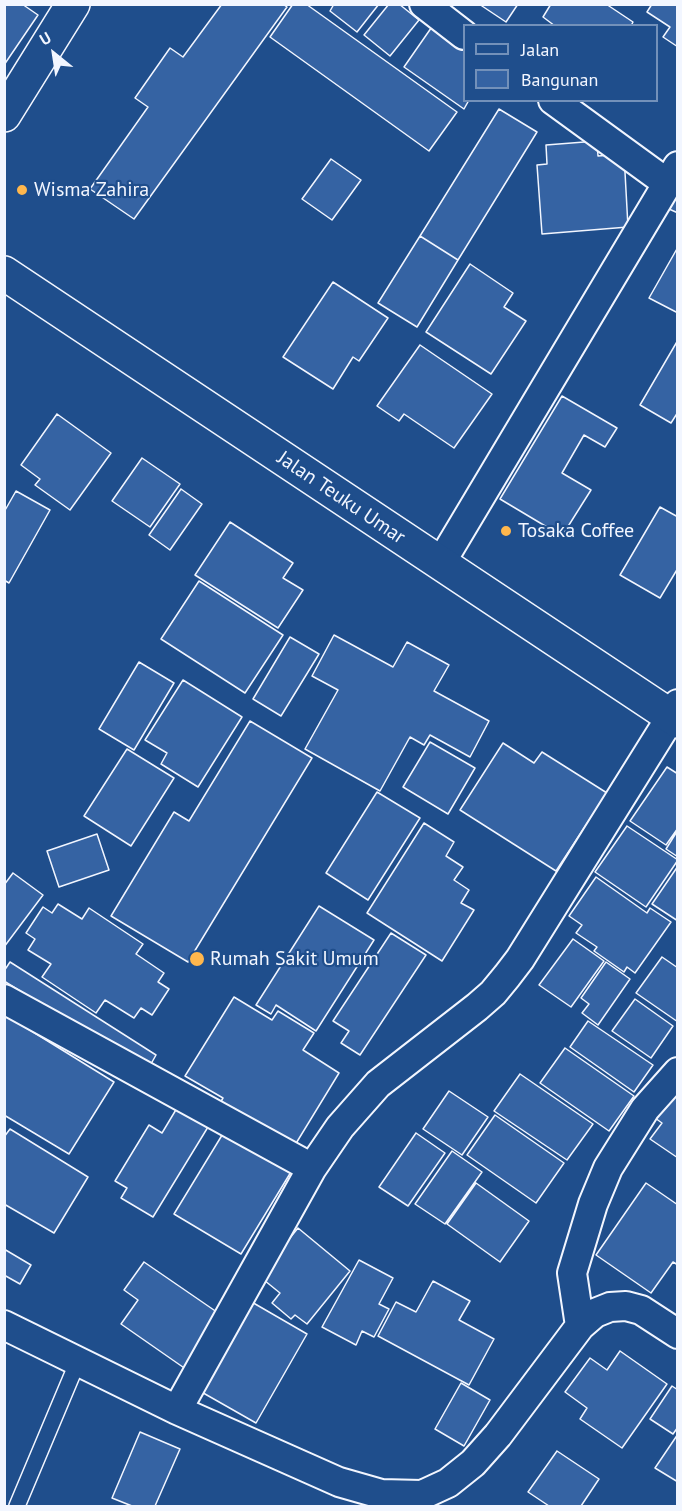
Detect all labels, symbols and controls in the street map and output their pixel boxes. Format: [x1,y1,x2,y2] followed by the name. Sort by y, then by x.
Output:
[24,24,84,84] north arrow
[463,24,658,102] legend
[36,27,54,50] text: U
[521,38,559,61] text: Jalan
[521,68,598,91] text: Bangunan
[34,178,149,202] place label: Wisma Zahira
[15,183,29,197] marker: Wisma Zahira
[273,446,409,550] street label: Jalan Teuku Umar
[518,519,634,543] place label: Tosaka Coffee
[499,524,513,538] marker: Tosaka Coffee
[210,947,379,971] place label: Rumah Sakit Umum
[188,950,206,968] marker: Rumah Sakit Umum

